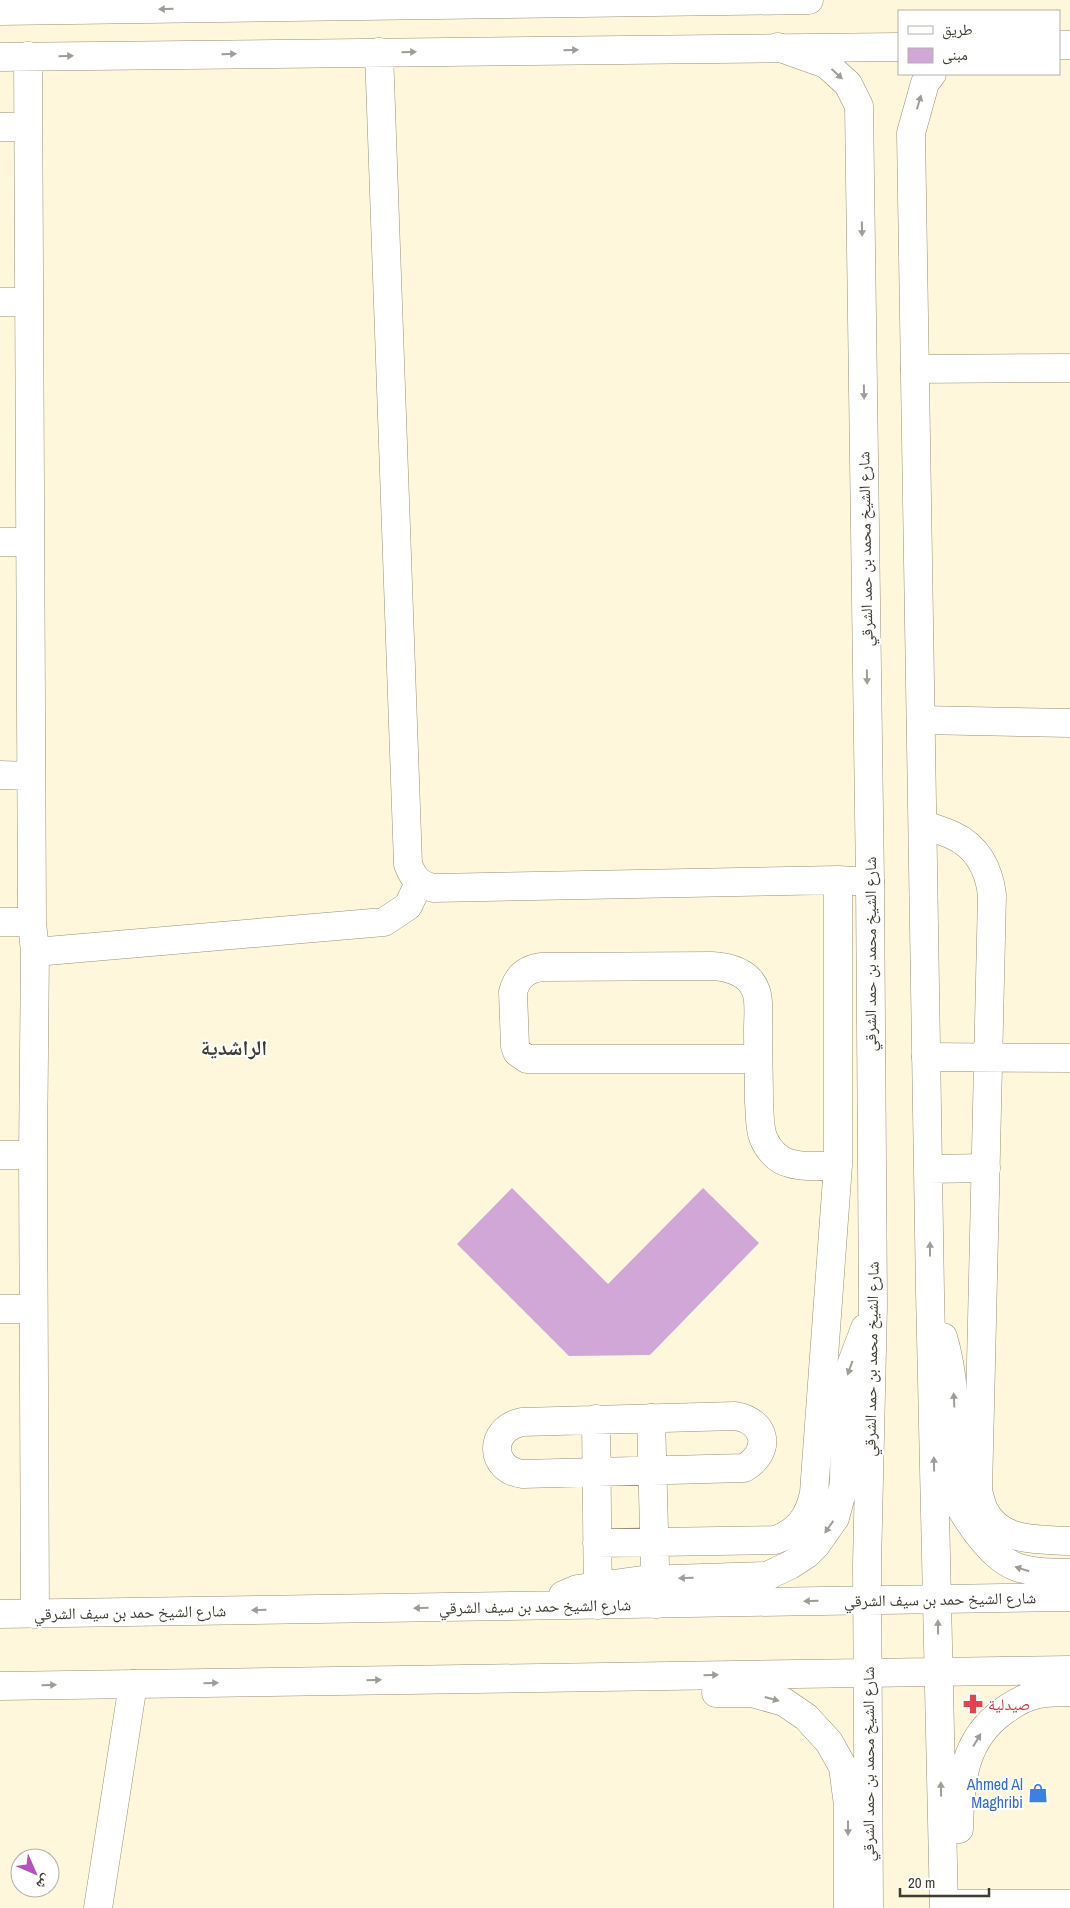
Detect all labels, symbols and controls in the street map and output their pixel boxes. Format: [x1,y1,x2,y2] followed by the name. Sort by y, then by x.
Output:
[157,5,173,13] one-way arrow
[898,10,1060,75] legend
[942,19,973,40] text: طريق
[942,44,968,65] text: مبنى
[563,46,579,54] one-way arrow
[401,48,417,56] one-way arrow
[221,50,237,58] one-way arrow
[58,52,74,60] one-way arrow
[831,68,843,80] one-way arrow
[915,94,923,110] one-way arrow
[858,222,866,238] one-way arrow
[860,384,868,400] one-way arrow
[852,451,880,647] street label: شارع الشيخ محمد بن حمد الشرقي
[863,669,871,685] one-way arrow
[859,856,883,1052] street label: شارع الشيخ محمد بن حمد الشرقي
[201,1033,267,1062] district label: الراشدية
[926,1241,934,1257] one-way arrow
[858,1261,886,1457] street label: شارع الشيخ محمد بن حمد الشرقي
[846,1361,854,1376] one-way arrow
[950,1392,958,1408] one-way arrow
[930,1456,938,1472] one-way arrow
[824,1520,834,1534] one-way arrow
[1014,1564,1029,1572] one-way arrow
[677,1575,693,1583] one-way arrow
[844,1586,1036,1614] street label: شارع الشيخ حمد بن سيف الشرقي
[439,1593,631,1621] street label: شارع الشيخ حمد بن سيف الشرقي
[803,1597,819,1605] one-way arrow
[34,1599,226,1627] street label: شارع الشيخ حمد بن سيف الشرقي
[413,1604,429,1612] one-way arrow
[251,1606,267,1614] one-way arrow
[934,1619,942,1635] one-way arrow
[857,1666,881,1862] street label: شارع الشيخ محمد بن حمد الشرقي
[703,1671,719,1679] one-way arrow
[366,1676,382,1684] one-way arrow
[203,1678,219,1686] one-way arrow
[41,1681,57,1689] one-way arrow
[962,1693,984,1715] pharmacy icon: صيدلية
[988,1693,1030,1715] place label: صيدلية
[765,1695,780,1703] one-way arrow
[972,1733,981,1746] one-way arrow
[966,1773,1023,1813] place label: Ahmed Al Maghribi
[937,1781,945,1797] one-way arrow
[1027,1782,1049,1804] shop icon: Ahmed Al Maghribi
[844,1820,852,1836] one-way arrow
[10,1848,60,1898] north arrow
[900,1866,989,1898] scale bar
[32,1871,56,1894] text: ش
[908,1872,935,1893] text: 20 m

